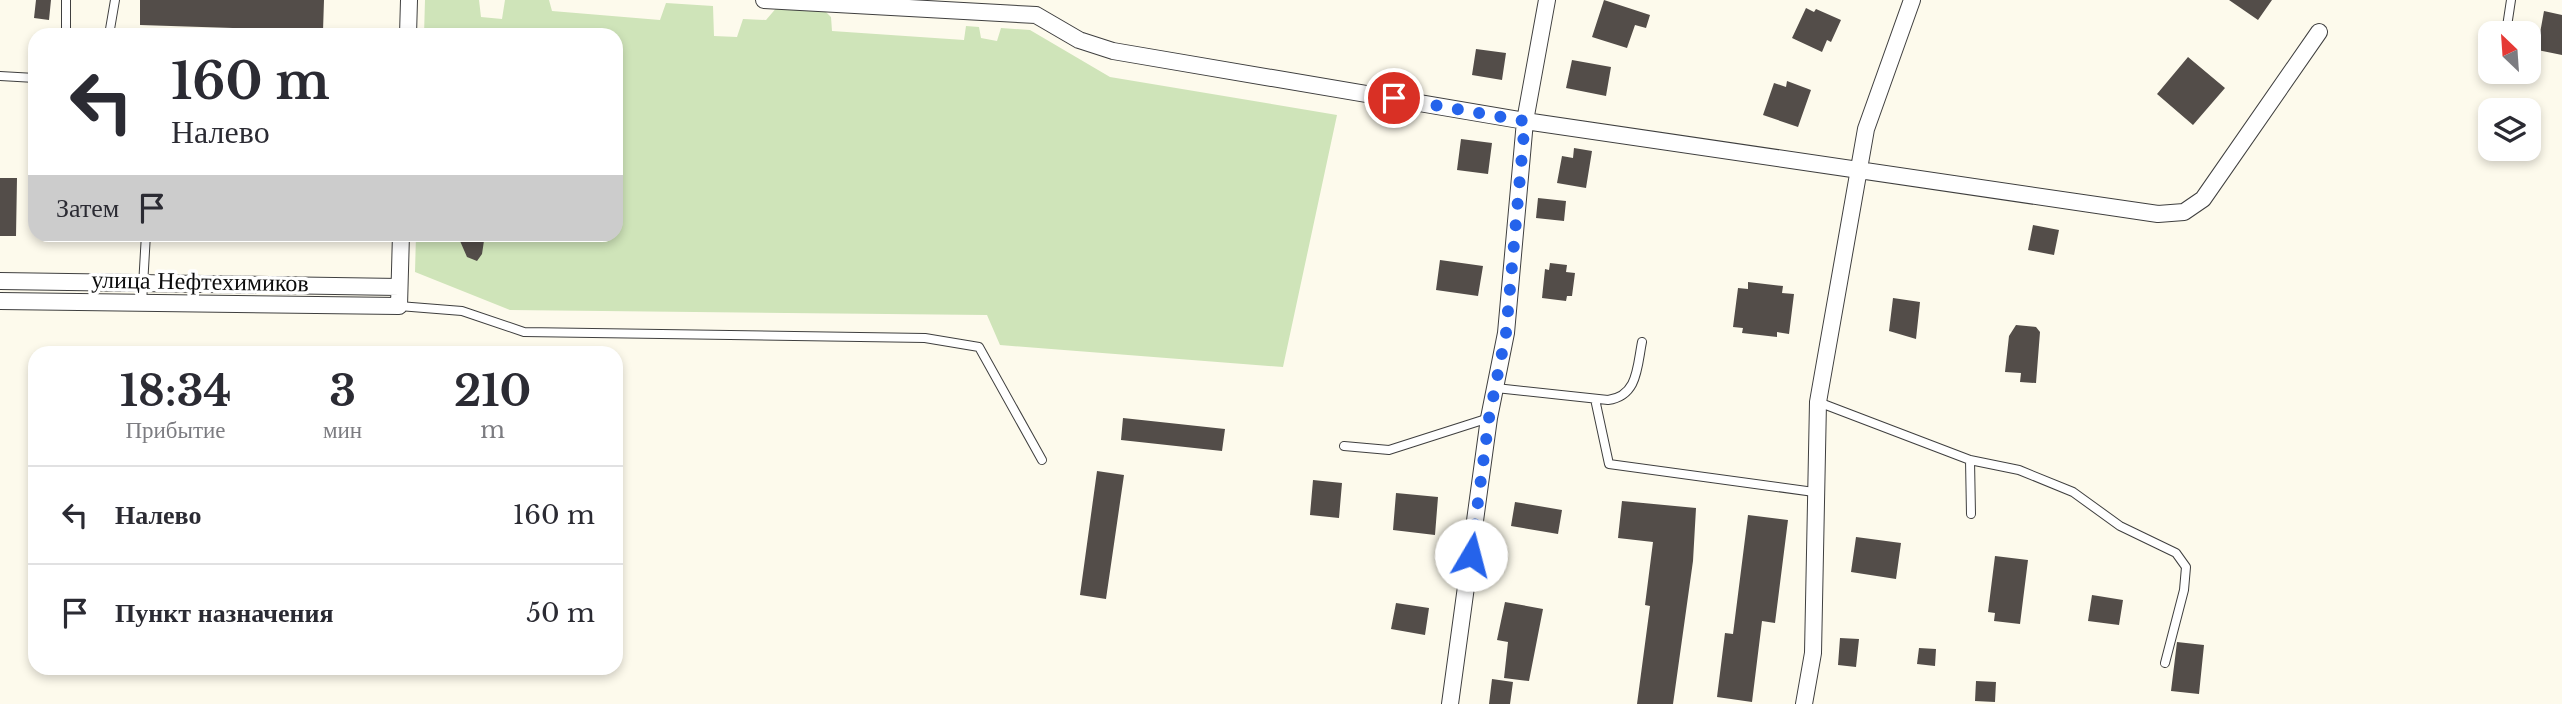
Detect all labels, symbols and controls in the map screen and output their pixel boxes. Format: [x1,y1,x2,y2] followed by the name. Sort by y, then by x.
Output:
[2478,21,2541,84] north arrow
[2478,21,2541,161] map controls
[171,51,330,112] text: 160 m
[56,56,147,147] icon: left
[1364,68,1424,128] pin
[1375,79,1413,117] icon: arrive
[2478,98,2541,161] button: layers
[171,112,270,152] text: Налево
[133,189,171,227] icon: arrive
[56,192,119,224] text: Затем
[91,265,309,297] street label: улица Нефтехимиков
[120,365,231,417] text: 18:34
[329,365,356,417] text: 3
[454,365,531,417] text: 210
[125,416,226,444] text: Прибытие
[323,416,362,444] text: мин
[480,416,505,444] text: m
[56,496,94,534] icon: left
[115,499,201,531] text: Налево
[513,499,595,531] text: 160 m
[1434,518,1508,592] position arrow
[56,594,94,632] icon: arrive
[115,597,333,629] text: Пункт назначения
[526,597,595,629] text: 50 m

